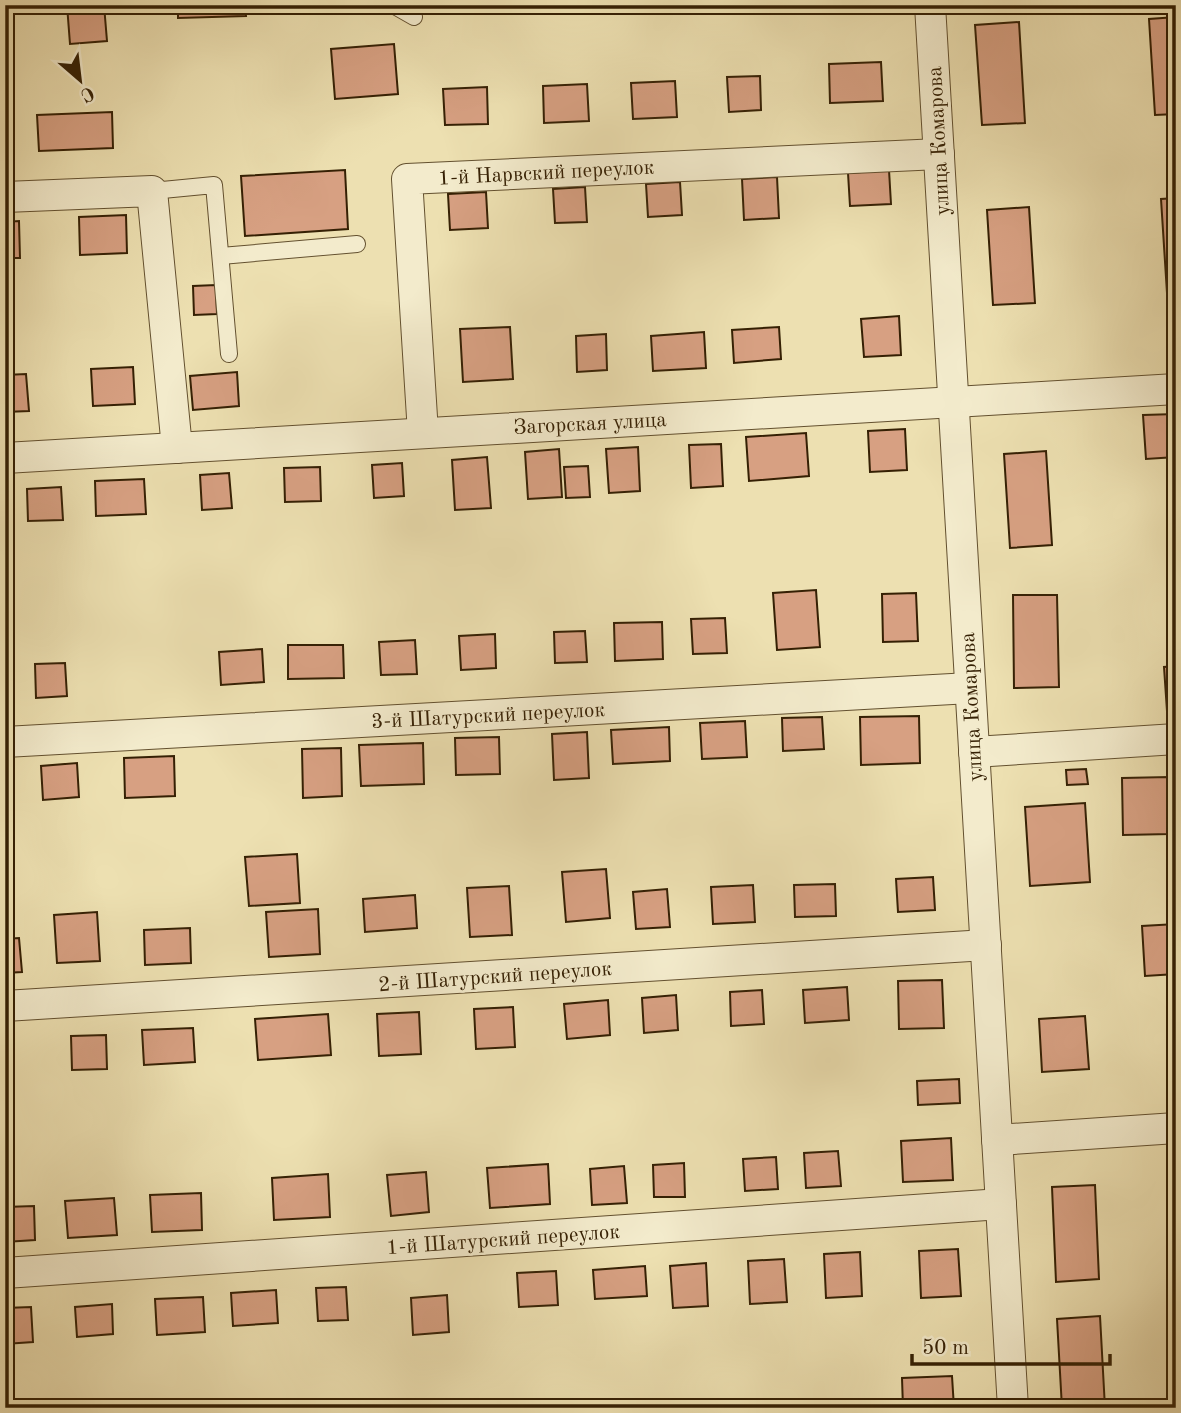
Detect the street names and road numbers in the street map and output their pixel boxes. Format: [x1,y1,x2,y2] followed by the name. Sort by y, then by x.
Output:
[925,66,954,216] street label: улица Комарова
[437,157,655,190] street label: 1-й Нарвский переулок
[513,410,667,439] street label: Загорская улица
[958,632,987,782] street label: улица Комарова
[371,700,606,733] street label: 3-й Шатурский переулок
[378,959,613,996] street label: 2-й Шатурский переулок
[386,1222,621,1259] street label: 1-й Шатурский переулок

